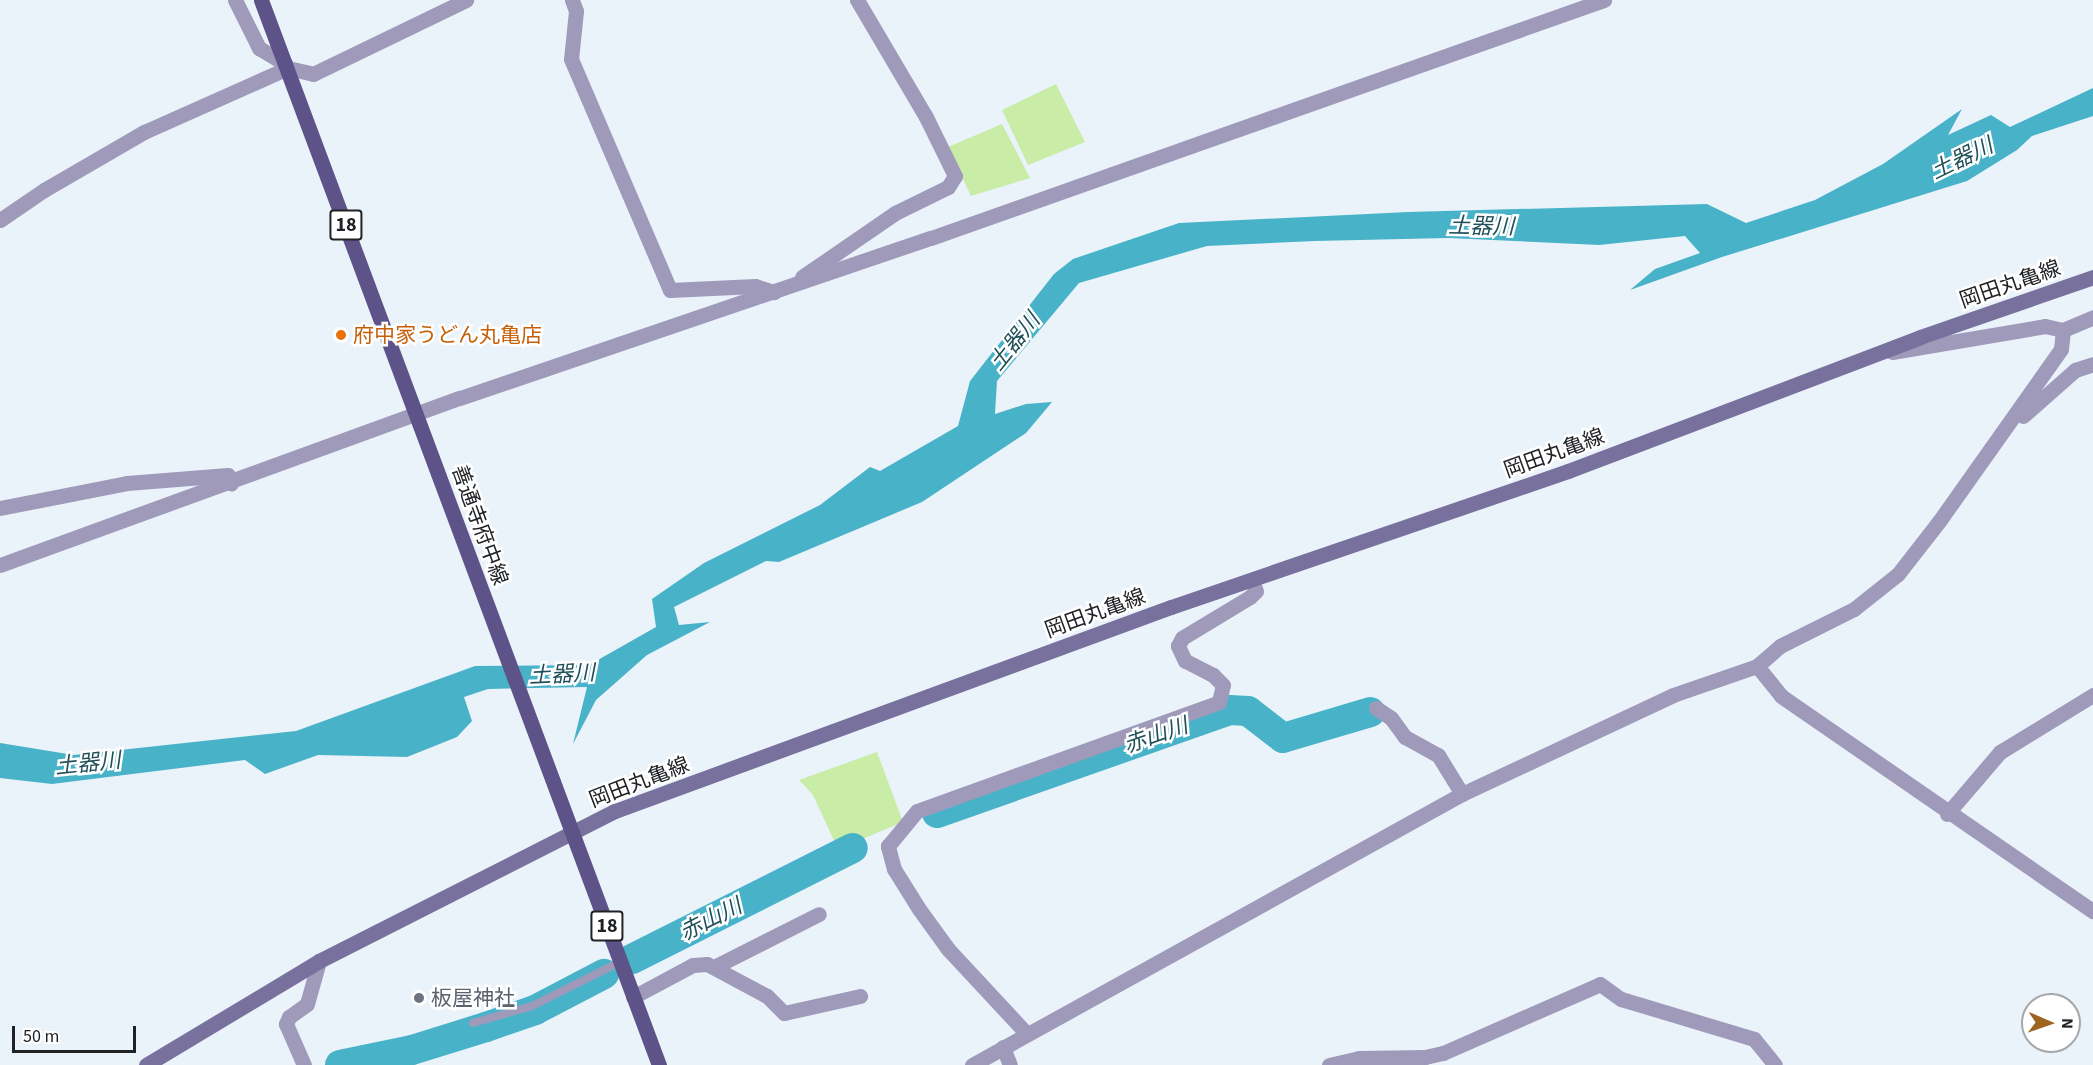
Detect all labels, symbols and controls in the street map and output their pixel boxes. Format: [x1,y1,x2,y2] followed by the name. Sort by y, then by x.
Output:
[1927,133,1997,185] water label: 土器川
[328,208,364,242] road number: 18
[1448,213,1514,241] water label: 土器川
[1956,255,2064,313] street label: 岡田丸亀線
[984,308,1046,376] water label: 土器川
[353,322,542,348] place label: 府中家うどん丸亀店
[334,328,348,342] marker: 府中家うどん丸亀店
[1500,423,1608,483] street label: 岡田丸亀線
[447,461,513,589] street label: 善通寺府中線
[1041,583,1149,643] street label: 岡田丸亀線
[528,660,596,690] water label: 土器川
[1121,713,1191,759] water label: 赤山川
[54,747,122,781] water label: 土器川
[585,751,693,813] street label: 岡田丸亀線
[676,893,746,947] water label: 赤山川
[589,909,625,943] road number: 18
[431,985,515,1011] place label: 板屋神社
[412,991,426,1005] marker: 板屋神社
[2021,993,2081,1053] north arrow
[15,1014,140,1052] scale bar
[2056,1018,2078,1029] text: N
[23,1024,59,1049] text: 50 m

